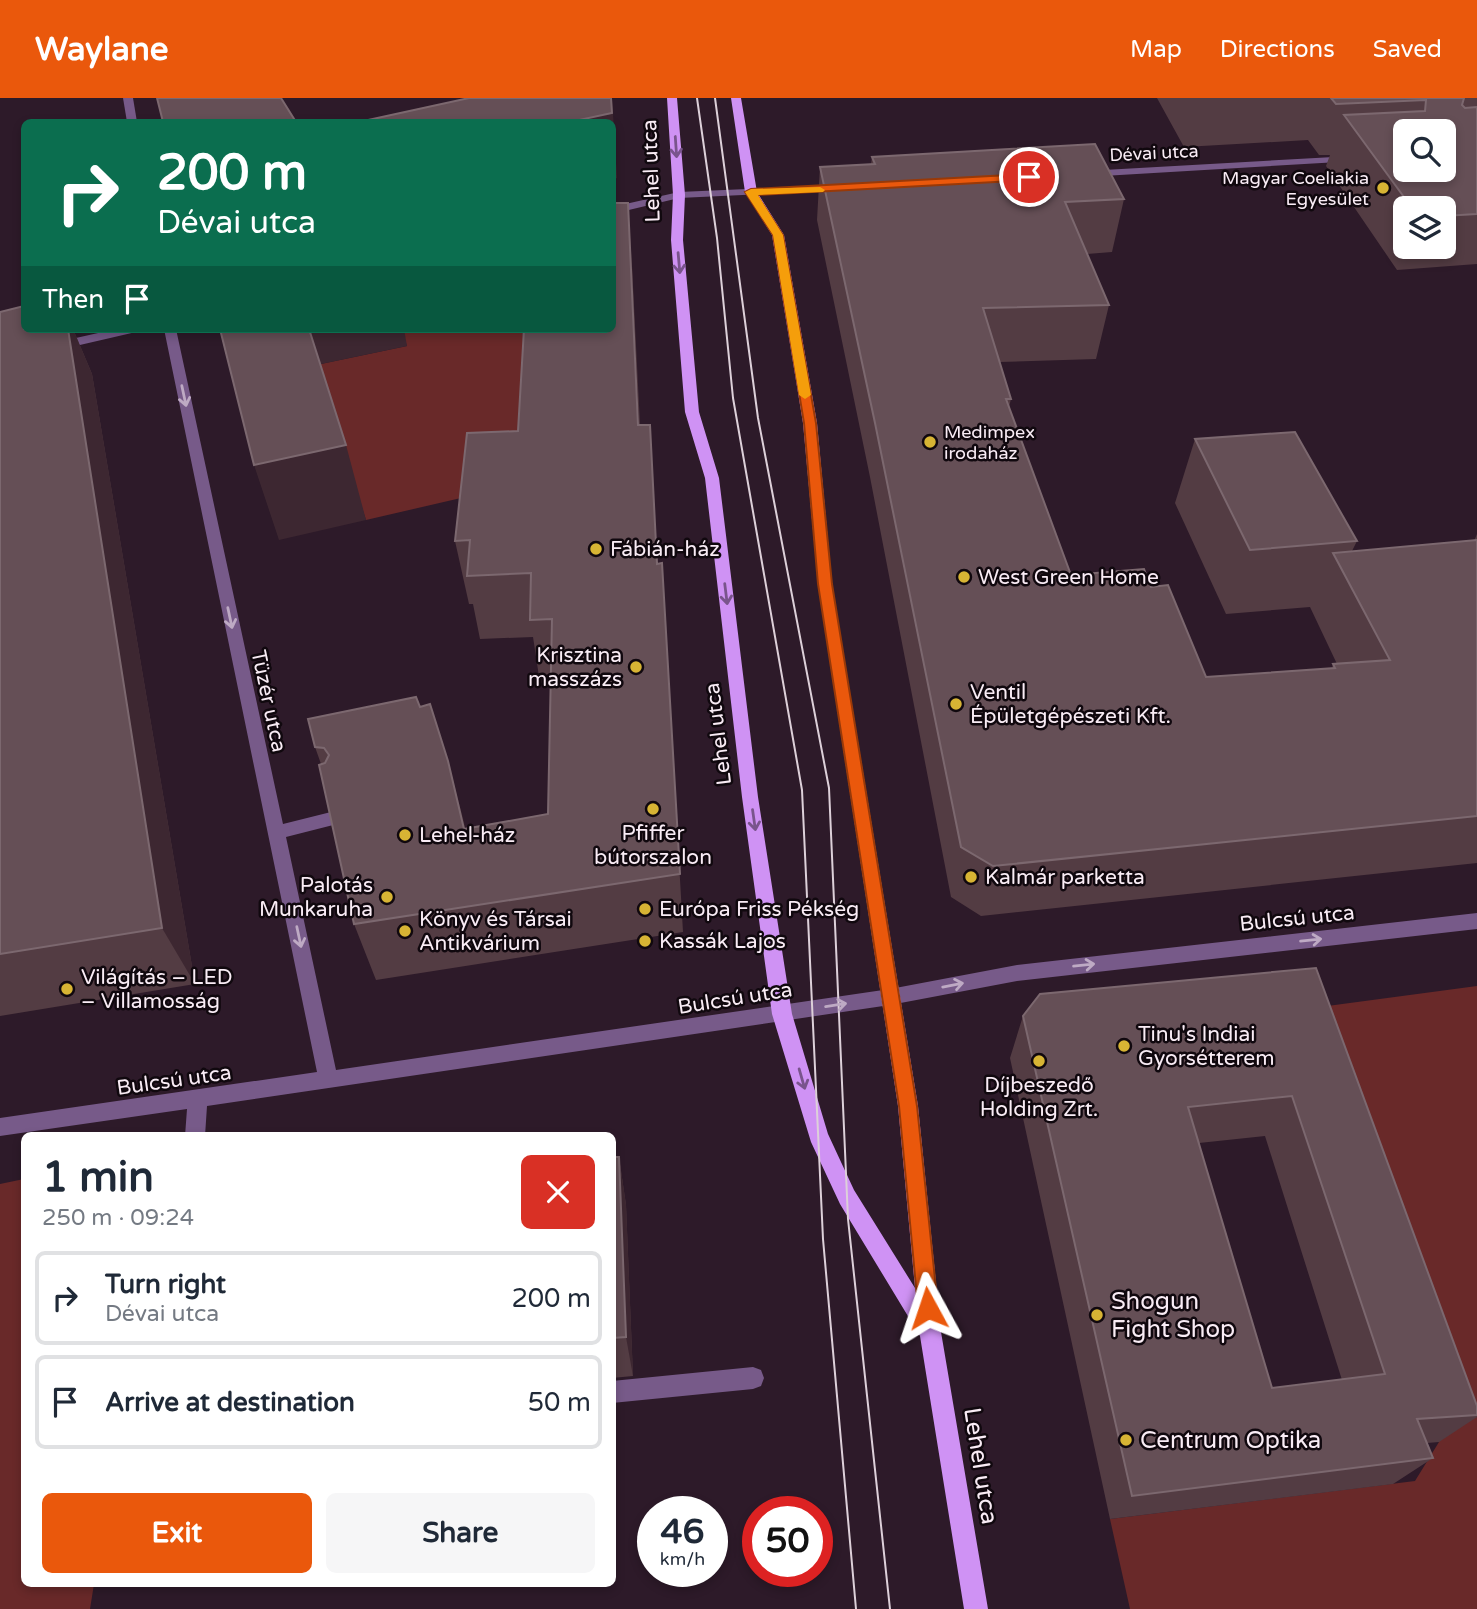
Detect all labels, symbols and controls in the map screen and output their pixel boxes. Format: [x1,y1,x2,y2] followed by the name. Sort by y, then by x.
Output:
[35,30,169,69] text: Waylane
[1130,35,1182,64] text: Map
[1220,35,1335,64] text: Directions
[1373,35,1442,64] text: Saved
[637,119,666,223] street label: Lehel utca
[1393,119,1456,259] map controls
[1393,119,1456,182] button: search
[670,135,683,157] one-way arrow
[1109,140,1199,166] street label: Dévai utca
[157,144,307,203] text: 200 m
[42,147,133,238] icon: right
[999,147,1059,207] pin
[1010,158,1048,196] icon: arrive
[1222,167,1369,210] place label: Magyar Coeliakia Egyesület
[1375,180,1391,196] marker: Magyar Coeliakia Egyesület
[1393,196,1456,259] button: layers
[157,204,316,242] text: Dévai utca
[673,251,686,274] one-way arrow
[118,280,156,318] icon: arrive
[42,284,104,315] text: Then
[177,384,191,407] one-way arrow
[944,421,1035,464] place label: Medimpex irodaház
[922,434,938,450] marker: Medimpex irodaház
[610,537,720,562] place label: Fábián-ház
[588,541,604,557] marker: Fábián-ház
[978,565,1159,590] place label: West Green Home
[956,569,972,585] marker: West Green Home
[720,583,733,605] one-way arrow
[224,606,238,629] one-way arrow
[528,643,622,692] place label: Krisztina masszázs
[245,648,292,754] street label: Tüzér utca
[628,659,644,675] marker: Krisztina masszázs
[970,680,1171,729] place label: Ventil Épületgépészeti Kft.
[700,681,737,787] street label: Lehel utca
[948,696,964,712] marker: Ventil Épületgépészeti Kft.
[645,801,661,817] marker: Pfiffer bútorszalon
[748,808,761,831] one-way arrow
[594,821,712,870] place label: Pfiffer bútorszalon
[419,823,515,848] place label: Lehel-ház
[397,827,413,843] marker: Lehel-ház
[985,865,1145,890] place label: Kalmár parketta
[963,869,979,885] marker: Kalmár parketta
[259,873,373,922] place label: Palotás Munkaruha
[379,889,395,905] marker: Palotás Munkaruha
[659,897,859,922] place label: Európa Friss Pékség
[1238,900,1356,937] street label: Bulcsú utca
[637,901,653,917] marker: Európa Friss Pékség
[419,907,572,956] place label: Könyv és Társai Antikvárium
[397,923,413,939] marker: Könyv és Társai Antikvárium
[292,925,306,948] one-way arrow
[659,929,786,954] place label: Kassák Lajos
[637,933,653,949] marker: Kassák Lajos
[1299,933,1321,946] one-way arrow
[1073,959,1095,972] one-way arrow
[81,965,233,1014] place label: Világítás – LED – Villamosság
[676,977,794,1020] street label: Bulcsú utca
[941,977,964,991] one-way arrow
[59,981,75,997] marker: Világítás – LED – Villamosság
[824,998,847,1011] one-way arrow
[1138,1022,1274,1071] place label: Tinu's Indiai Gyorsétterem
[1116,1038,1132,1054] marker: Tinu's Indiai Gyorsétterem
[1031,1053,1047,1069] marker: Díjbeszedő Holding Zrt.
[115,1060,233,1101] street label: Bulcsú utca
[796,1067,809,1090] one-way arrow
[980,1073,1098,1122] place label: Díjbeszedő Holding Zrt.
[42,1152,154,1203] text: 1 min
[521,1155,595,1229] button: close
[42,1204,194,1232] text: 250 m · 09:24
[105,1269,226,1300] text: Turn right
[891,1271,965,1345] position arrow
[46,1279,84,1317] icon: right
[511,1283,591,1314] text: 200 m
[1111,1287,1235,1344] place label: Shogun Fight Shop
[105,1300,219,1328] text: Dévai utca
[1089,1307,1105,1323] marker: Shogun Fight Shop
[46,1383,84,1421] icon: arrive
[105,1387,355,1418] text: Arrive at destination
[528,1387,591,1418] text: 50 m
[957,1406,1004,1526] street label: Lehel utca
[1140,1426,1321,1455] place label: Centrum Optika
[1118,1432,1134,1448] marker: Centrum Optika
[42,1493,312,1573] button: Exit
[326,1493,595,1573] button: Share
[742,1496,833,1587] speed limit sign: 50
[661,1511,704,1553] text: 46
[660,1548,705,1570] text: km/h

